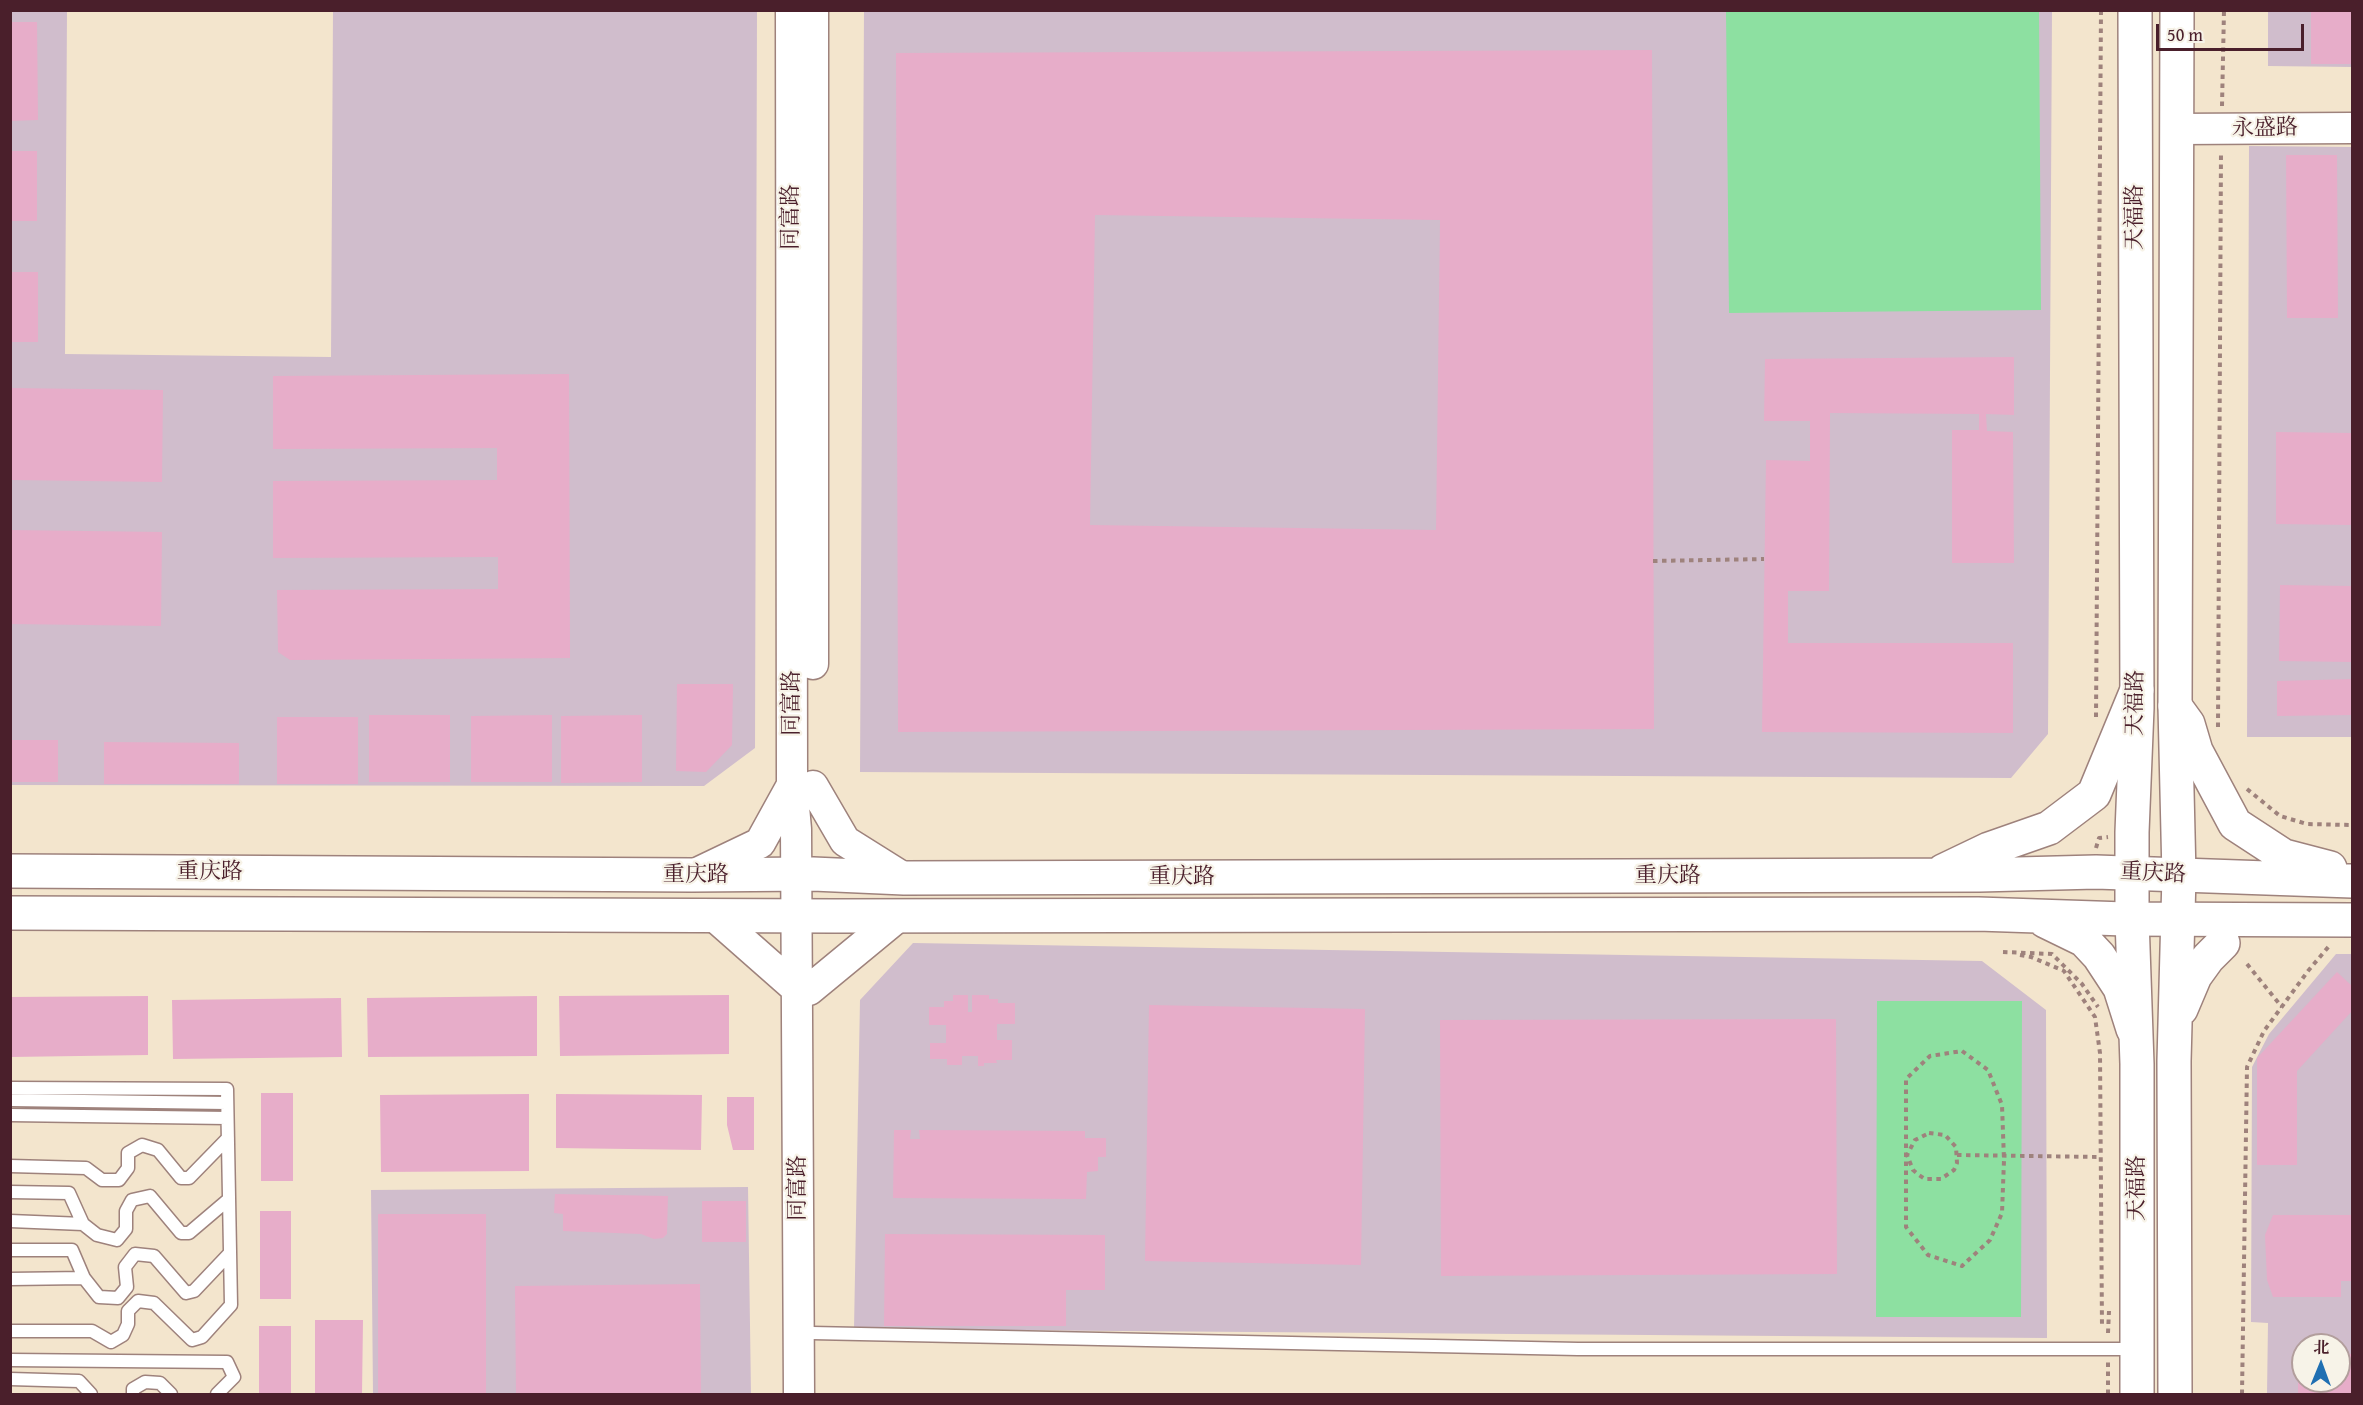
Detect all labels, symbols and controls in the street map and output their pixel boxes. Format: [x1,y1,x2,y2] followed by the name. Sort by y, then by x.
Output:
[2159,12,2308,50] scale bar
[2167,21,2203,48] text: 50 m
[2232,115,2298,143] street label: 永盛路
[778,184,804,250] street label: 同富路
[2122,184,2148,250] street label: 天福路
[779,670,805,736] street label: 同富路
[2122,670,2150,736] street label: 天福路
[177,859,243,885] street label: 重庆路
[2119,859,2187,889] street label: 重庆路
[663,862,729,888] street label: 重庆路
[1635,863,1701,889] street label: 重庆路
[1149,864,1215,890] street label: 重庆路
[785,1155,811,1221] street label: 同富路
[2124,1155,2150,1221] street label: 天福路
[2291,1333,2351,1393] north arrow
[2313,1335,2329,1359] text: 北

